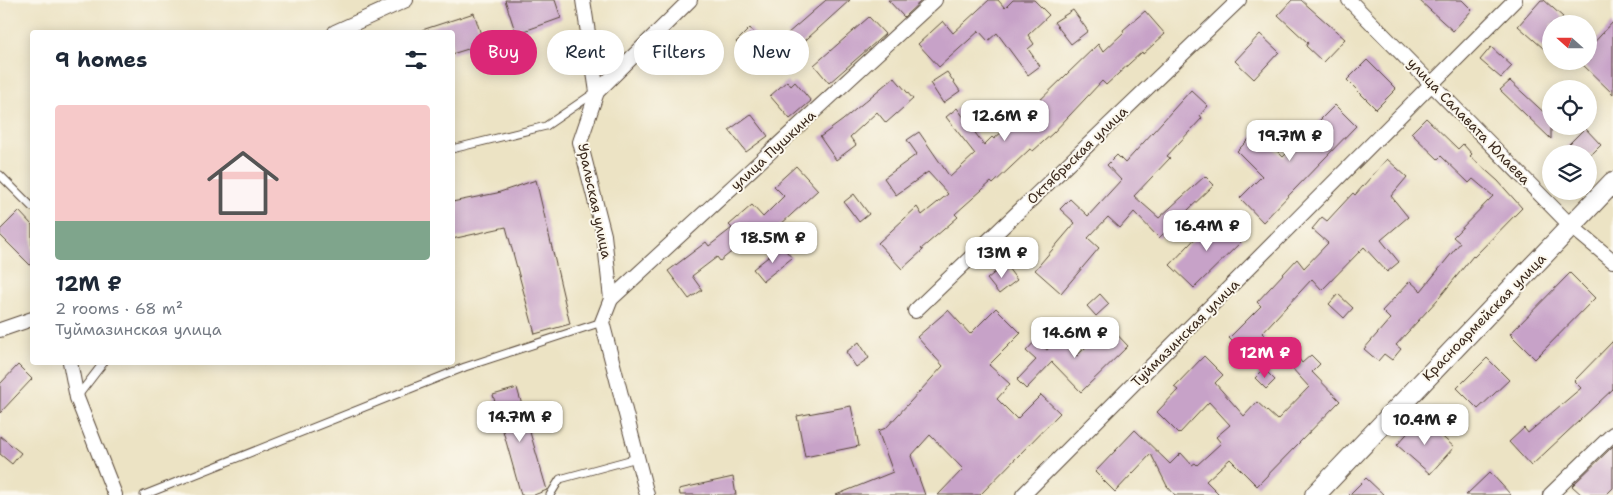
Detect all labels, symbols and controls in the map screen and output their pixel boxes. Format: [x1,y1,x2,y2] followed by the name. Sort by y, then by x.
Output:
[1542,15,1598,70] north arrow
[1542,15,1597,200] map controls
[470,30,537,75] chip: Buy
[547,30,624,75] chip: Rent
[634,30,724,75] chip: Filters
[734,30,809,75] chip: New
[55,46,147,74] text: 9 homes
[402,46,430,74] icon: filters
[1404,54,1535,189] street label: улица Салавата Юлаева
[1542,80,1597,135] button: locate
[959,100,1051,142] pin: 12.6M ₽
[1023,102,1131,208] street label: Октябрьская улица
[972,105,1038,126] text: 12.6M ₽
[727,106,820,194] street label: улица Пушкина
[1244,120,1336,162] pin: 19.7M ₽
[1257,125,1323,146] text: 19.7M ₽
[198,138,288,228] icon: home
[574,142,616,261] street label: Уральская улица
[1542,145,1597,200] button: layers
[1161,210,1253,252] pin: 16.4M ₽
[1174,215,1240,236] text: 16.4M ₽
[727,222,819,264] pin: 18.5M ₽
[740,227,806,248] text: 18.5M ₽
[967,236,1037,279] pin: 13M ₽
[976,242,1028,263] text: 13M ₽
[1418,249,1550,384] street label: Красноармейская улица
[55,270,122,298] text: 12M ₽
[1127,275,1243,391] street label: Туймазинская улица
[55,298,183,319] text: 2 rooms · 68 m²
[1029,316,1121,359] pin: 14.6M ₽
[55,319,222,340] text: Туймазинская улица
[1042,322,1108,343] text: 14.6M ₽
[1230,336,1300,379] pin: 12M ₽
[1239,342,1291,363] text: 12M ₽
[474,400,566,443] pin: 14.7M ₽
[1379,404,1471,446] pin: 10.4M ₽
[488,406,552,427] text: 14.7M ₽
[1393,409,1457,430] text: 10.4M ₽

